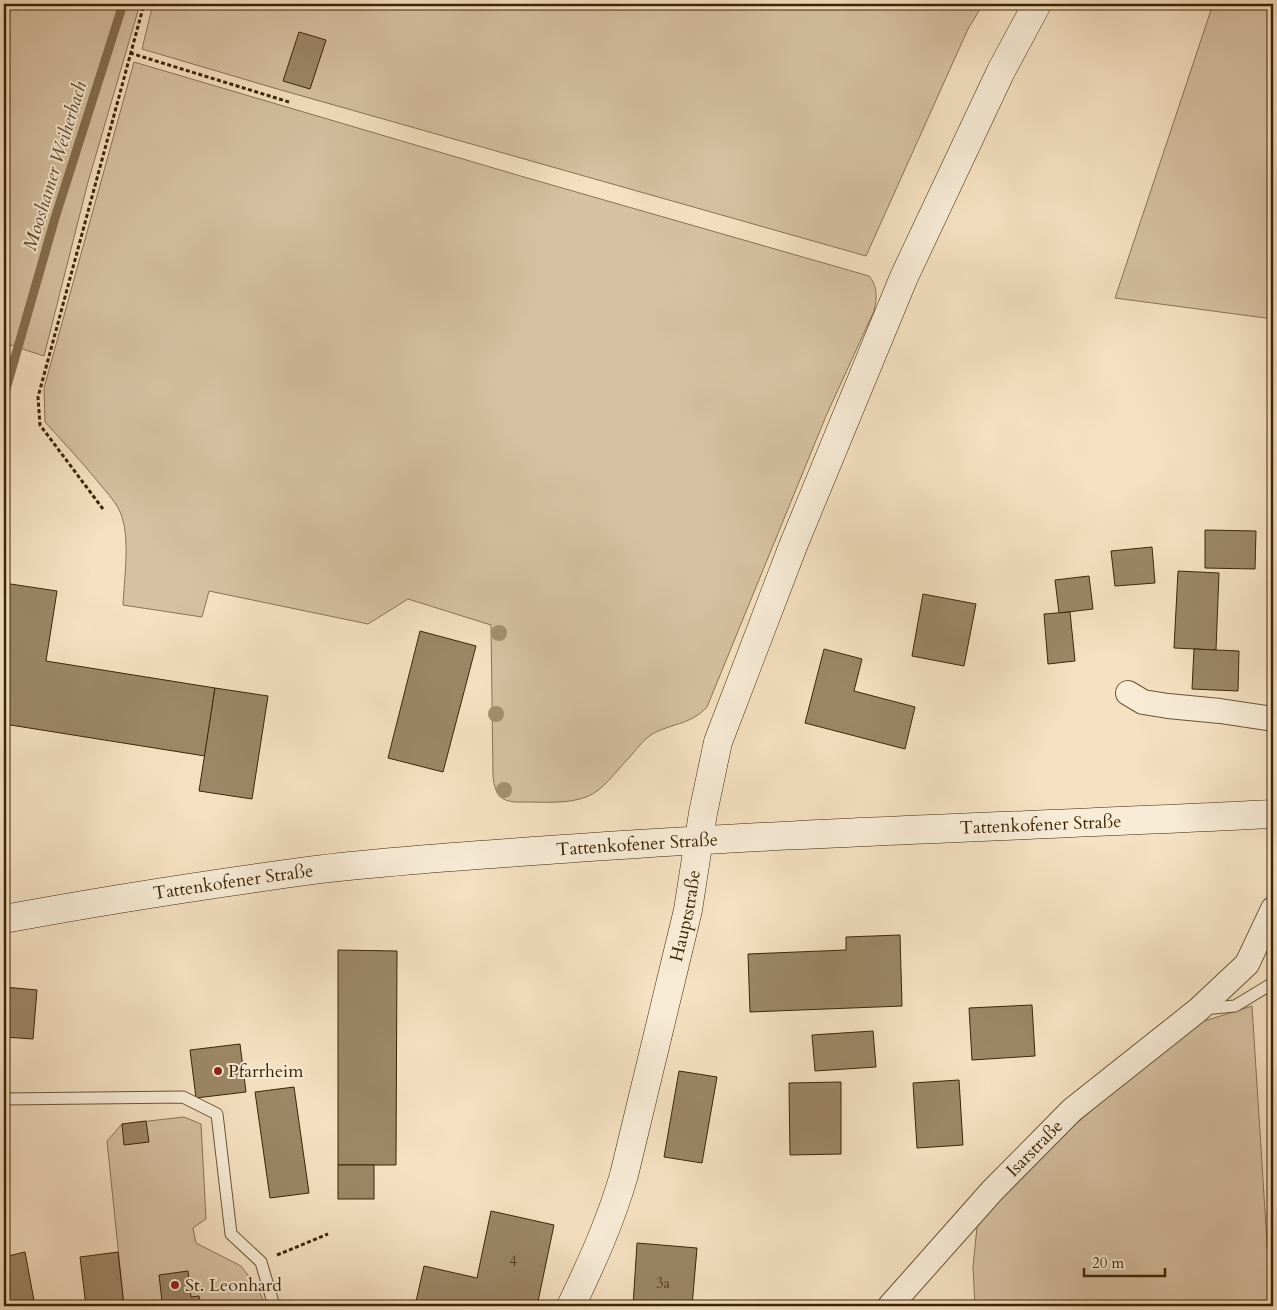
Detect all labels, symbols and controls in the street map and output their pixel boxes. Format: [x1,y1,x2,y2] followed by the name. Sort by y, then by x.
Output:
[17,78,93,254] water label: Mooshamer Weiherbach
[959,809,1122,840] street label: Tattenkofener Straße
[555,827,718,862] street label: Tattenkofener Straße
[151,858,315,906] street label: Tattenkofener Straße
[664,868,707,964] street label: Hauptstraße
[228,1059,304,1084] place label: Pfarrheim
[212,1065,224,1077] marker: Pfarrheim
[1000,1114,1068,1182] street label: Isarstraße
[1084,1245,1166,1277] scale bar
[509,1251,517,1271] house number: 4
[1092,1253,1124,1273] text: 20 m
[185,1273,282,1298] place label: St. Leonhard
[656,1273,671,1293] house number: 3a
[169,1279,181,1291] marker: St. Leonhard

